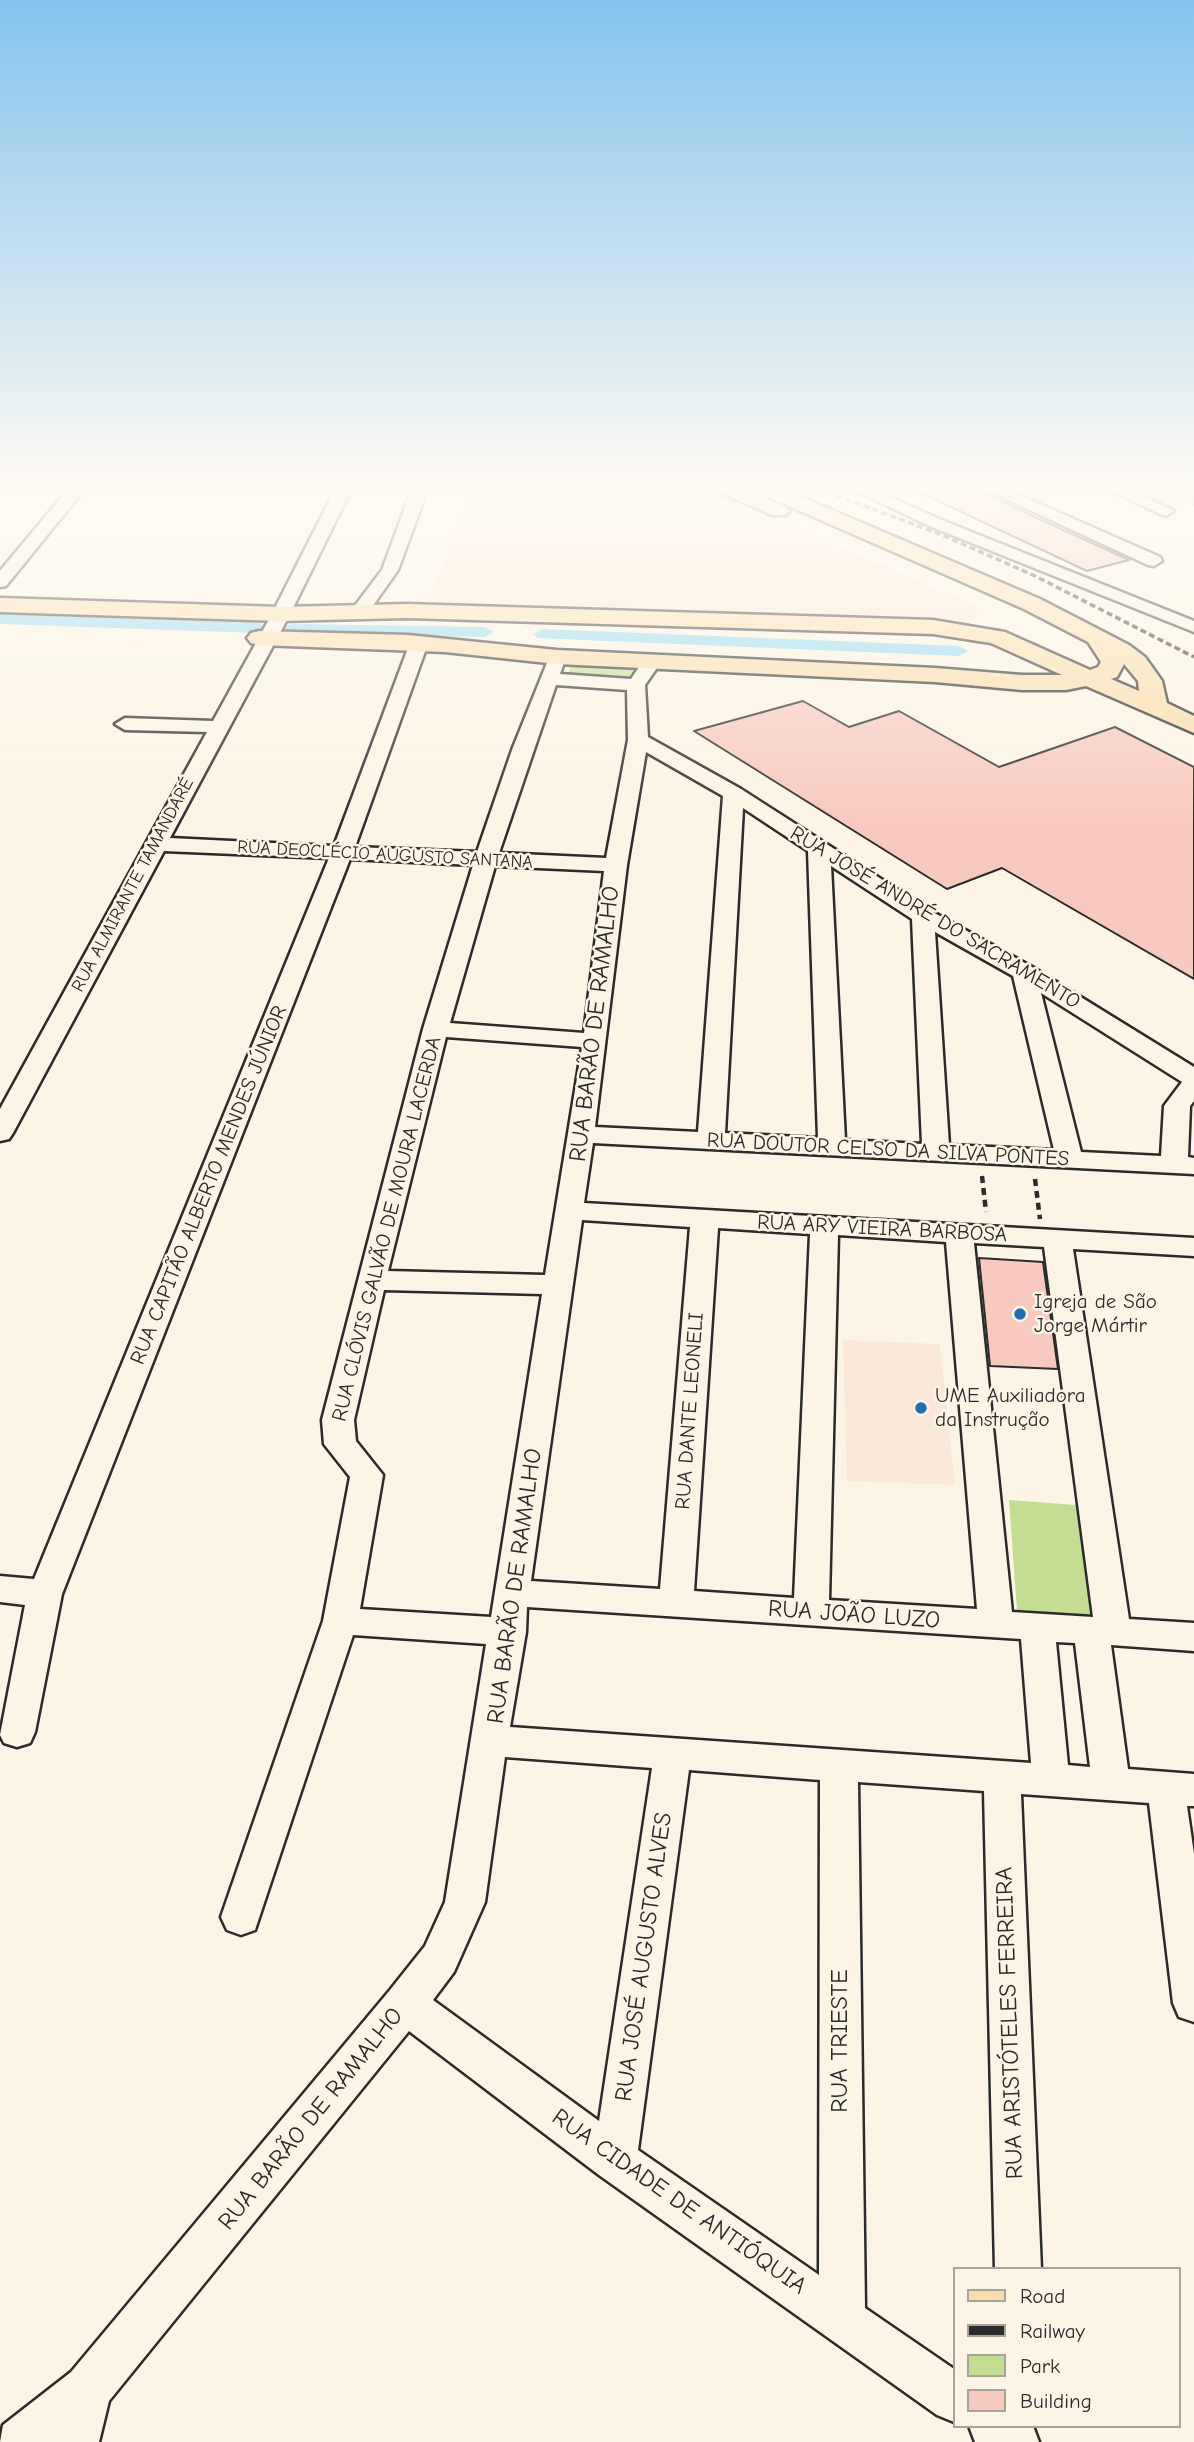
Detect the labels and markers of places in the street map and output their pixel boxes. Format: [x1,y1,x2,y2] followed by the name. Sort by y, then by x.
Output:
[1034,1289,1157,1339] place label: Igreja de São Jorge Mártir
[1012,1306,1028,1322] marker: Igreja de São Jorge Mártir
[935,1383,1086,1433] place label: UME Auxiliadora da Instrução
[913,1400,929,1416] marker: UME Auxiliadora da Instrução

